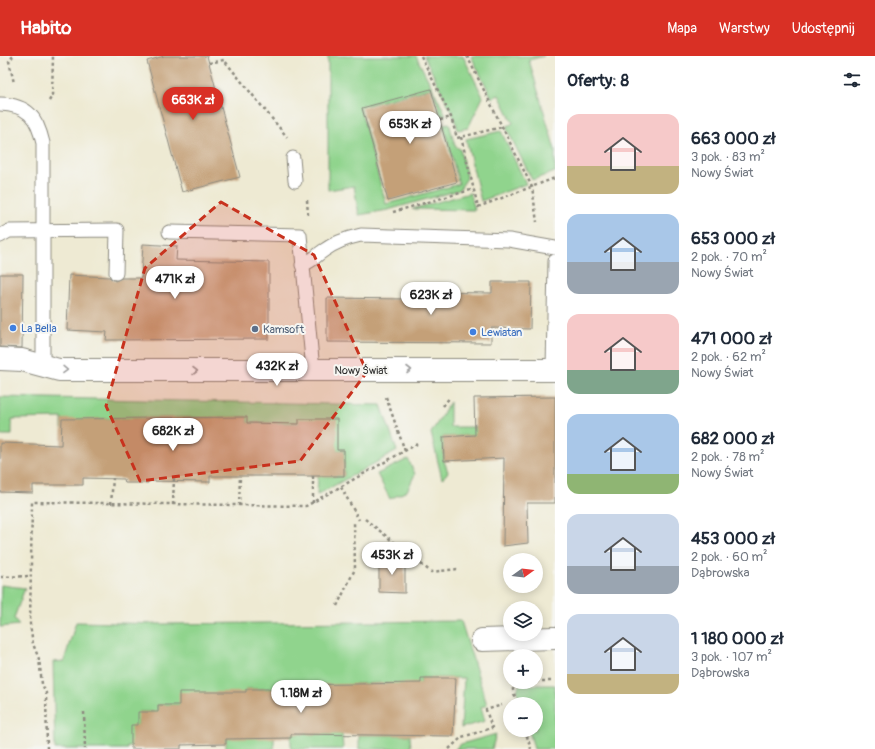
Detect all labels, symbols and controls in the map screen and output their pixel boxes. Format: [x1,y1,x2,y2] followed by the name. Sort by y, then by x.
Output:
[20,16,71,40] text: Habito
[667,20,697,37] text: Mapa
[719,20,770,37] text: Warstwy
[792,20,855,37] text: Udostępnij
[841,69,863,91] icon: filters
[567,70,629,91] text: Oferty: 8
[156,87,230,121] pin: 663K zł
[171,92,215,108] text: 663K zł
[373,111,447,145] pin: 653K zł
[389,116,431,132] text: 653K zł
[691,128,776,149] text: 663 000 zł
[599,130,647,178] icon: home
[691,149,765,165] text: 3 pok. · 83 m²
[691,165,753,181] text: Nowy Świat
[691,228,775,249] text: 653 000 zł
[599,230,647,278] icon: home
[691,249,767,265] text: 2 pok. · 70 m²
[691,265,753,281] text: Nowy Świat
[138,266,212,300] pin: 471K zł
[155,271,195,287] text: 471K zł
[394,282,468,316] pin: 623K zł
[410,287,452,303] text: 623K zł
[21,322,57,335] place label: La Bella
[8,323,18,333] marker: La Bella
[263,323,305,336] place label: Kamsoft
[250,324,260,334] marker: Kamsoft
[481,326,522,339] place label: Lewiatan
[468,327,478,337] marker: Lewiatan
[691,328,772,349] text: 471 000 zł
[599,330,647,378] icon: home
[691,349,766,365] text: 2 pok. · 62 m²
[240,353,314,387] pin: 432K zł
[256,358,298,374] text: 432K zł
[335,364,388,377] street label: Nowy Świat
[691,365,753,381] text: Nowy Świat
[63,366,69,374] one-way arrow
[406,366,412,374] one-way arrow
[192,367,198,375] one-way arrow
[136,418,210,452] pin: 682K zł
[152,423,194,439] text: 682K zł
[691,428,774,449] text: 682 000 zł
[599,430,647,478] icon: home
[691,449,765,465] text: 2 pok. · 78 m²
[691,465,753,481] text: Nowy Świat
[691,528,775,549] text: 453 000 zł
[599,530,647,578] icon: home
[355,542,429,576] pin: 453K zł
[371,547,413,563] text: 453K zł
[691,549,768,565] text: 2 pok. · 60 m²
[503,553,543,593] north arrow
[503,553,543,737] map controls
[691,565,750,581] text: Dąbrowska
[503,601,543,641] button: layers
[691,628,783,649] text: 1 180 000 zł
[599,630,647,678] icon: home
[503,649,543,689] button: +
[691,649,772,665] text: 3 pok. · 107 m²
[691,665,750,681] text: Dąbrowska
[260,680,342,714] pin: 1.18M zł
[280,685,322,701] text: 1.18M zł
[503,697,543,737] button: −

